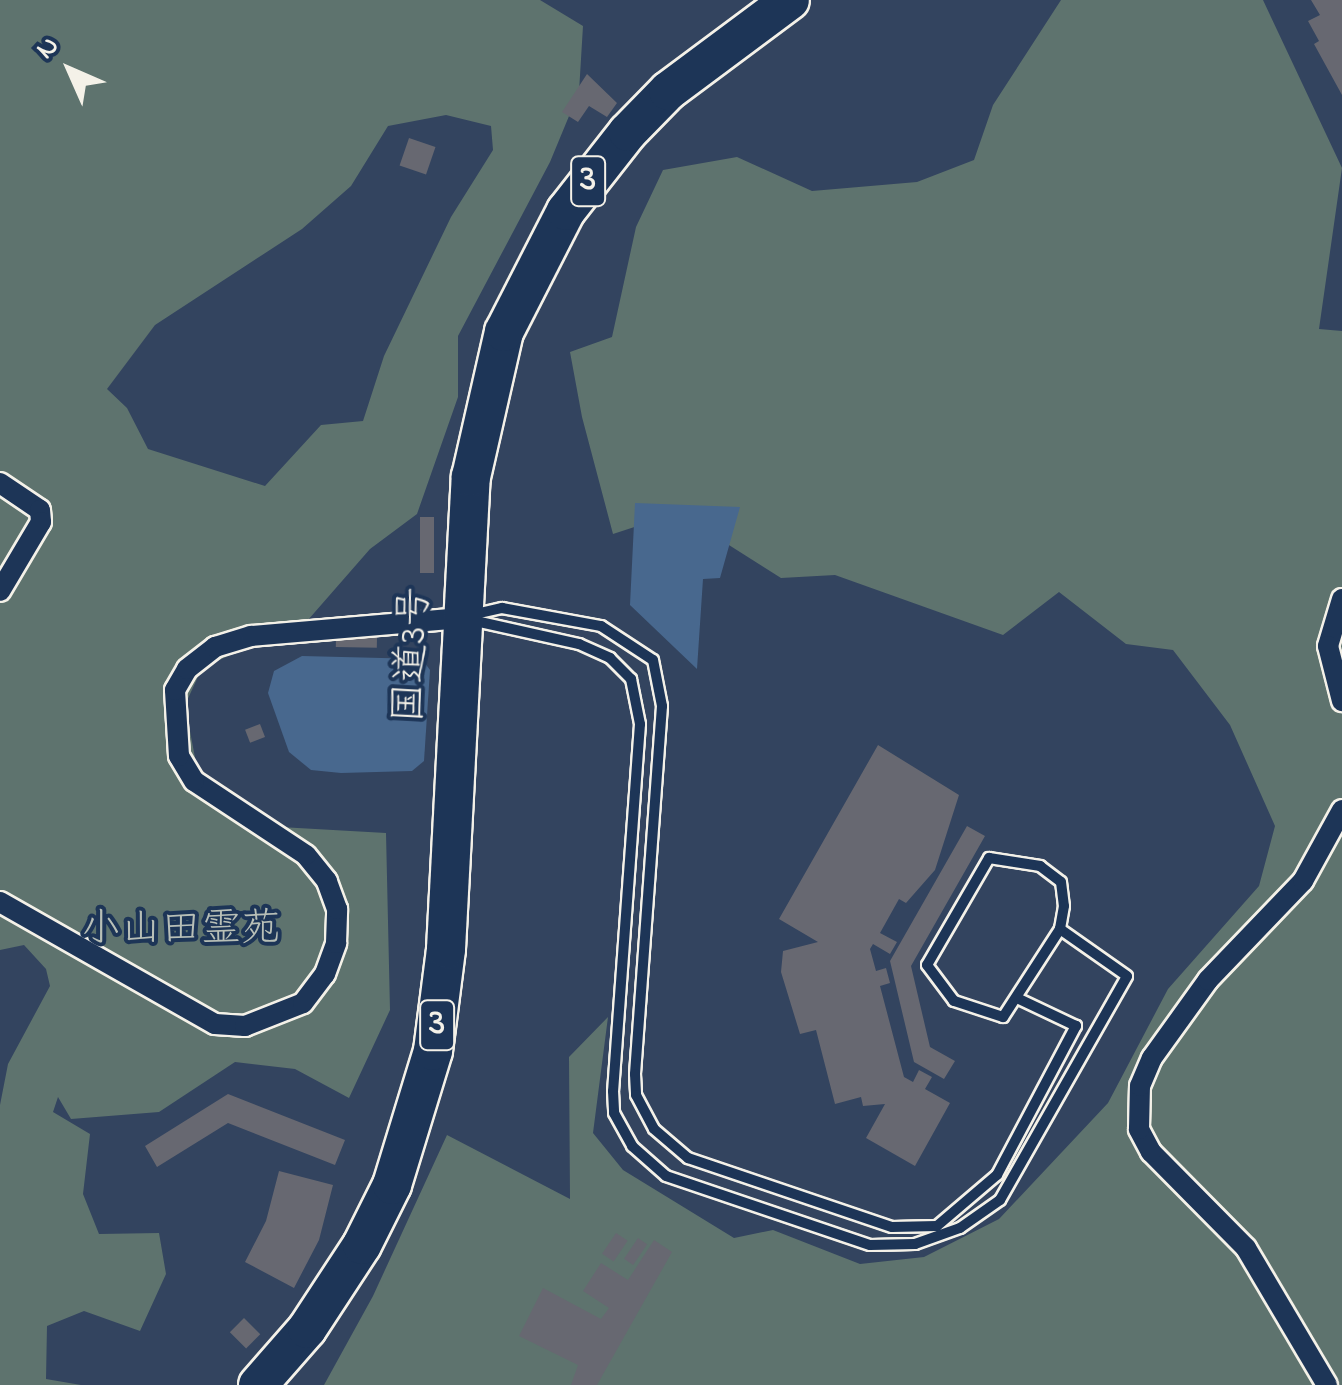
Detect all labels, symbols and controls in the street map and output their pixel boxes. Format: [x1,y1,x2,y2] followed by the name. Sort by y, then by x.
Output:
[20,20,120,120] north arrow
[27,27,70,70] text: N
[568,148,608,214] road number: 3
[386,586,442,724] street label: 国道3号
[81,907,281,955] park label: 小山田霊苑
[417,992,457,1058] road number: 3

